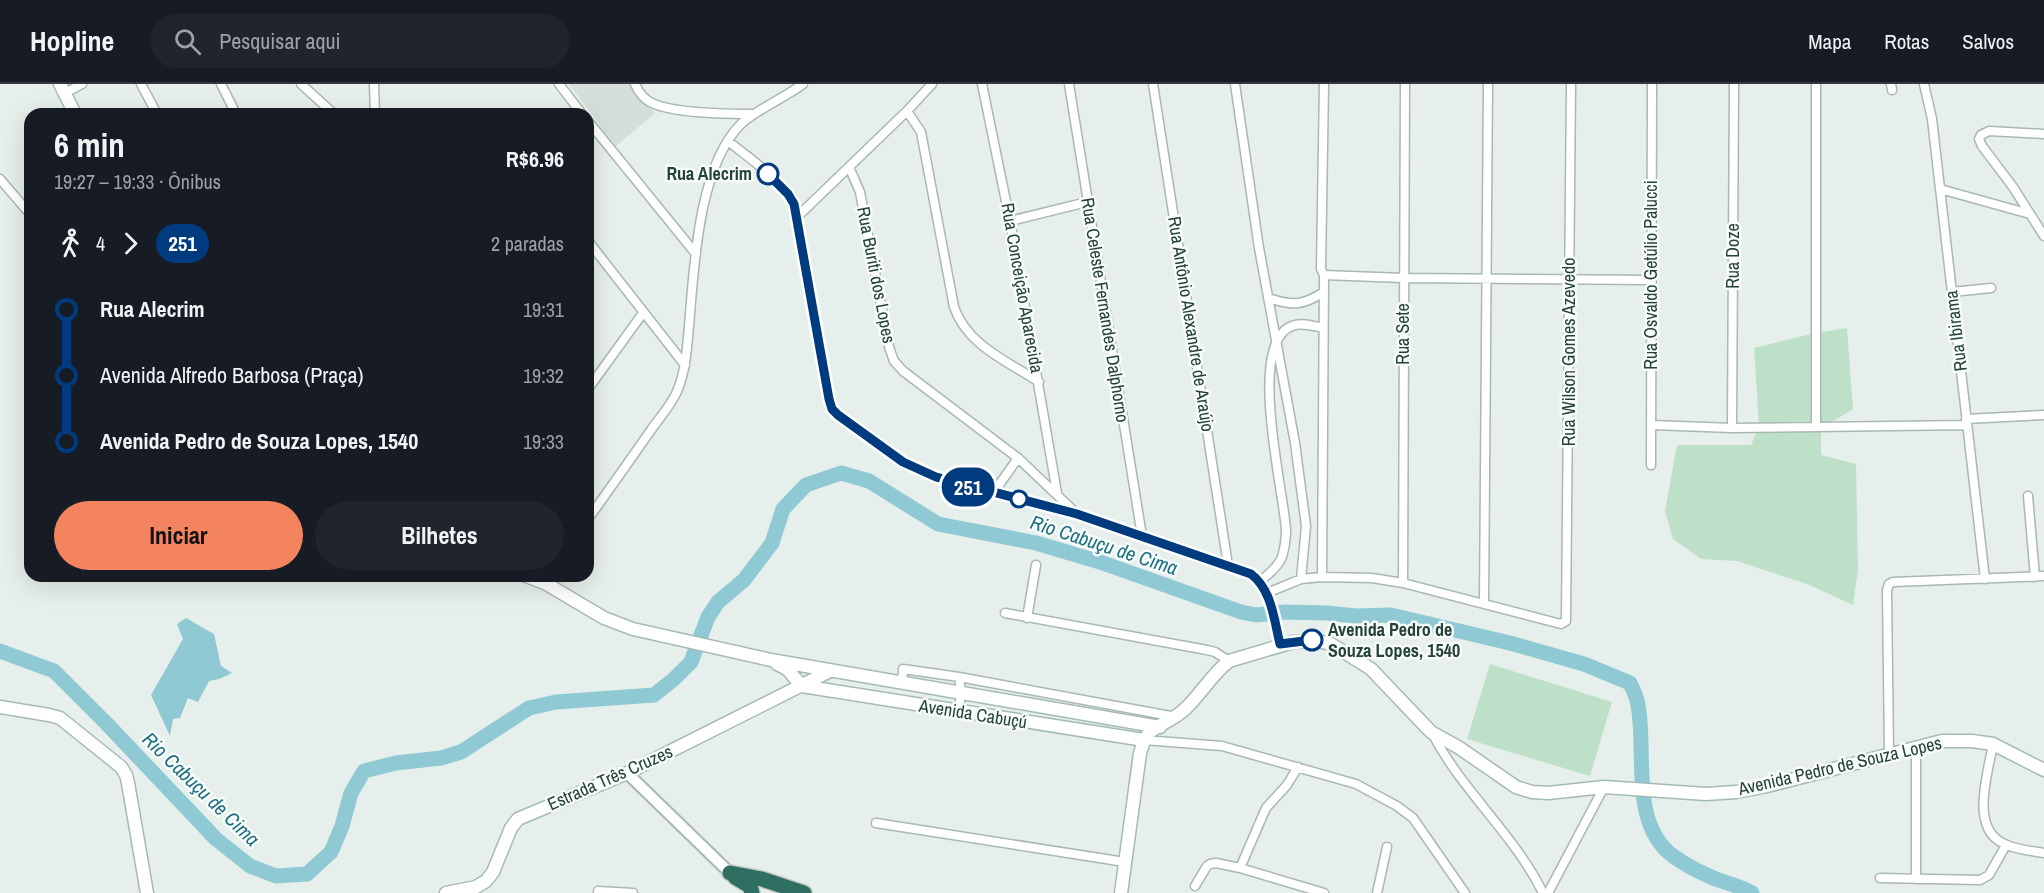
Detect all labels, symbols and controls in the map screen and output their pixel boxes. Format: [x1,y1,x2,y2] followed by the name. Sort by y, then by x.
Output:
[150,14,570,68] search box
[30,22,114,60] text: Hopline
[171,25,204,58] icon: search
[219,26,341,56] text: Pesquisar aqui
[1808,27,1851,56] text: Mapa
[1884,27,1929,56] text: Rotas
[1962,27,2014,56] text: Salvos
[54,123,125,167] text: 6 min
[506,144,564,174] text: R$6.96
[666,161,752,186] place label: Rua Alecrim
[757,163,779,185] marker: Rua Alecrim
[54,168,221,195] text: 19:27 – 19:33 · Ônibus
[1638,180,1663,370] street label: Rua Osvaldo Getúlio Palucci
[1075,196,1136,424] street label: Rua Celeste Fernandes Dalphorno
[995,201,1050,375] street label: Rua Conceição Aparecida
[851,204,902,345] street label: Rua Buriti dos Lopes
[1162,215,1221,433] street label: Rua Antônio Alexandre de Araújo
[1720,223,1745,289] street label: Rua Doze
[54,227,87,260] icon: walk
[114,227,147,260] icon: forward
[168,229,197,258] text: 251
[96,230,105,257] text: 4
[491,230,564,257] text: 2 paradas
[1556,258,1581,446] street label: Rua Wilson Gomes Azevedo
[1938,289,1973,373] street label: Rua Ibirama
[100,294,205,324] text: Rua Alecrim
[523,296,564,323] text: 19:31
[1390,303,1415,365] street label: Rua Sete
[100,360,363,390] text: Avenida Alfredo Barbosa (Praça)
[523,362,564,389] text: 19:32
[100,426,418,456] text: Avenida Pedro de Souza Lopes, 1540
[523,428,564,455] text: 19:33
[934,468,1002,506] line badge: 251
[954,473,982,502] text: 251
[1010,490,1028,508] unlabelled marker
[54,501,303,570] button: Iniciar
[315,501,564,570] button: Bilhetes
[1027,508,1181,581] water label: Rio Cabuçu de Cima
[1328,617,1460,663] place label: Avenida Pedro de Souza Lopes, 1540
[1301,629,1323,651] marker: Avenida Pedro de Souza Lopes, 1540
[916,692,1029,734] street label: Avenida Cabuçú
[137,726,266,852] water label: Rio Cabuçu de Cima
[1735,730,1944,801] street label: Avenida Pedro de Souza Lopes
[543,739,676,816] street label: Estrada Três Cruzes

